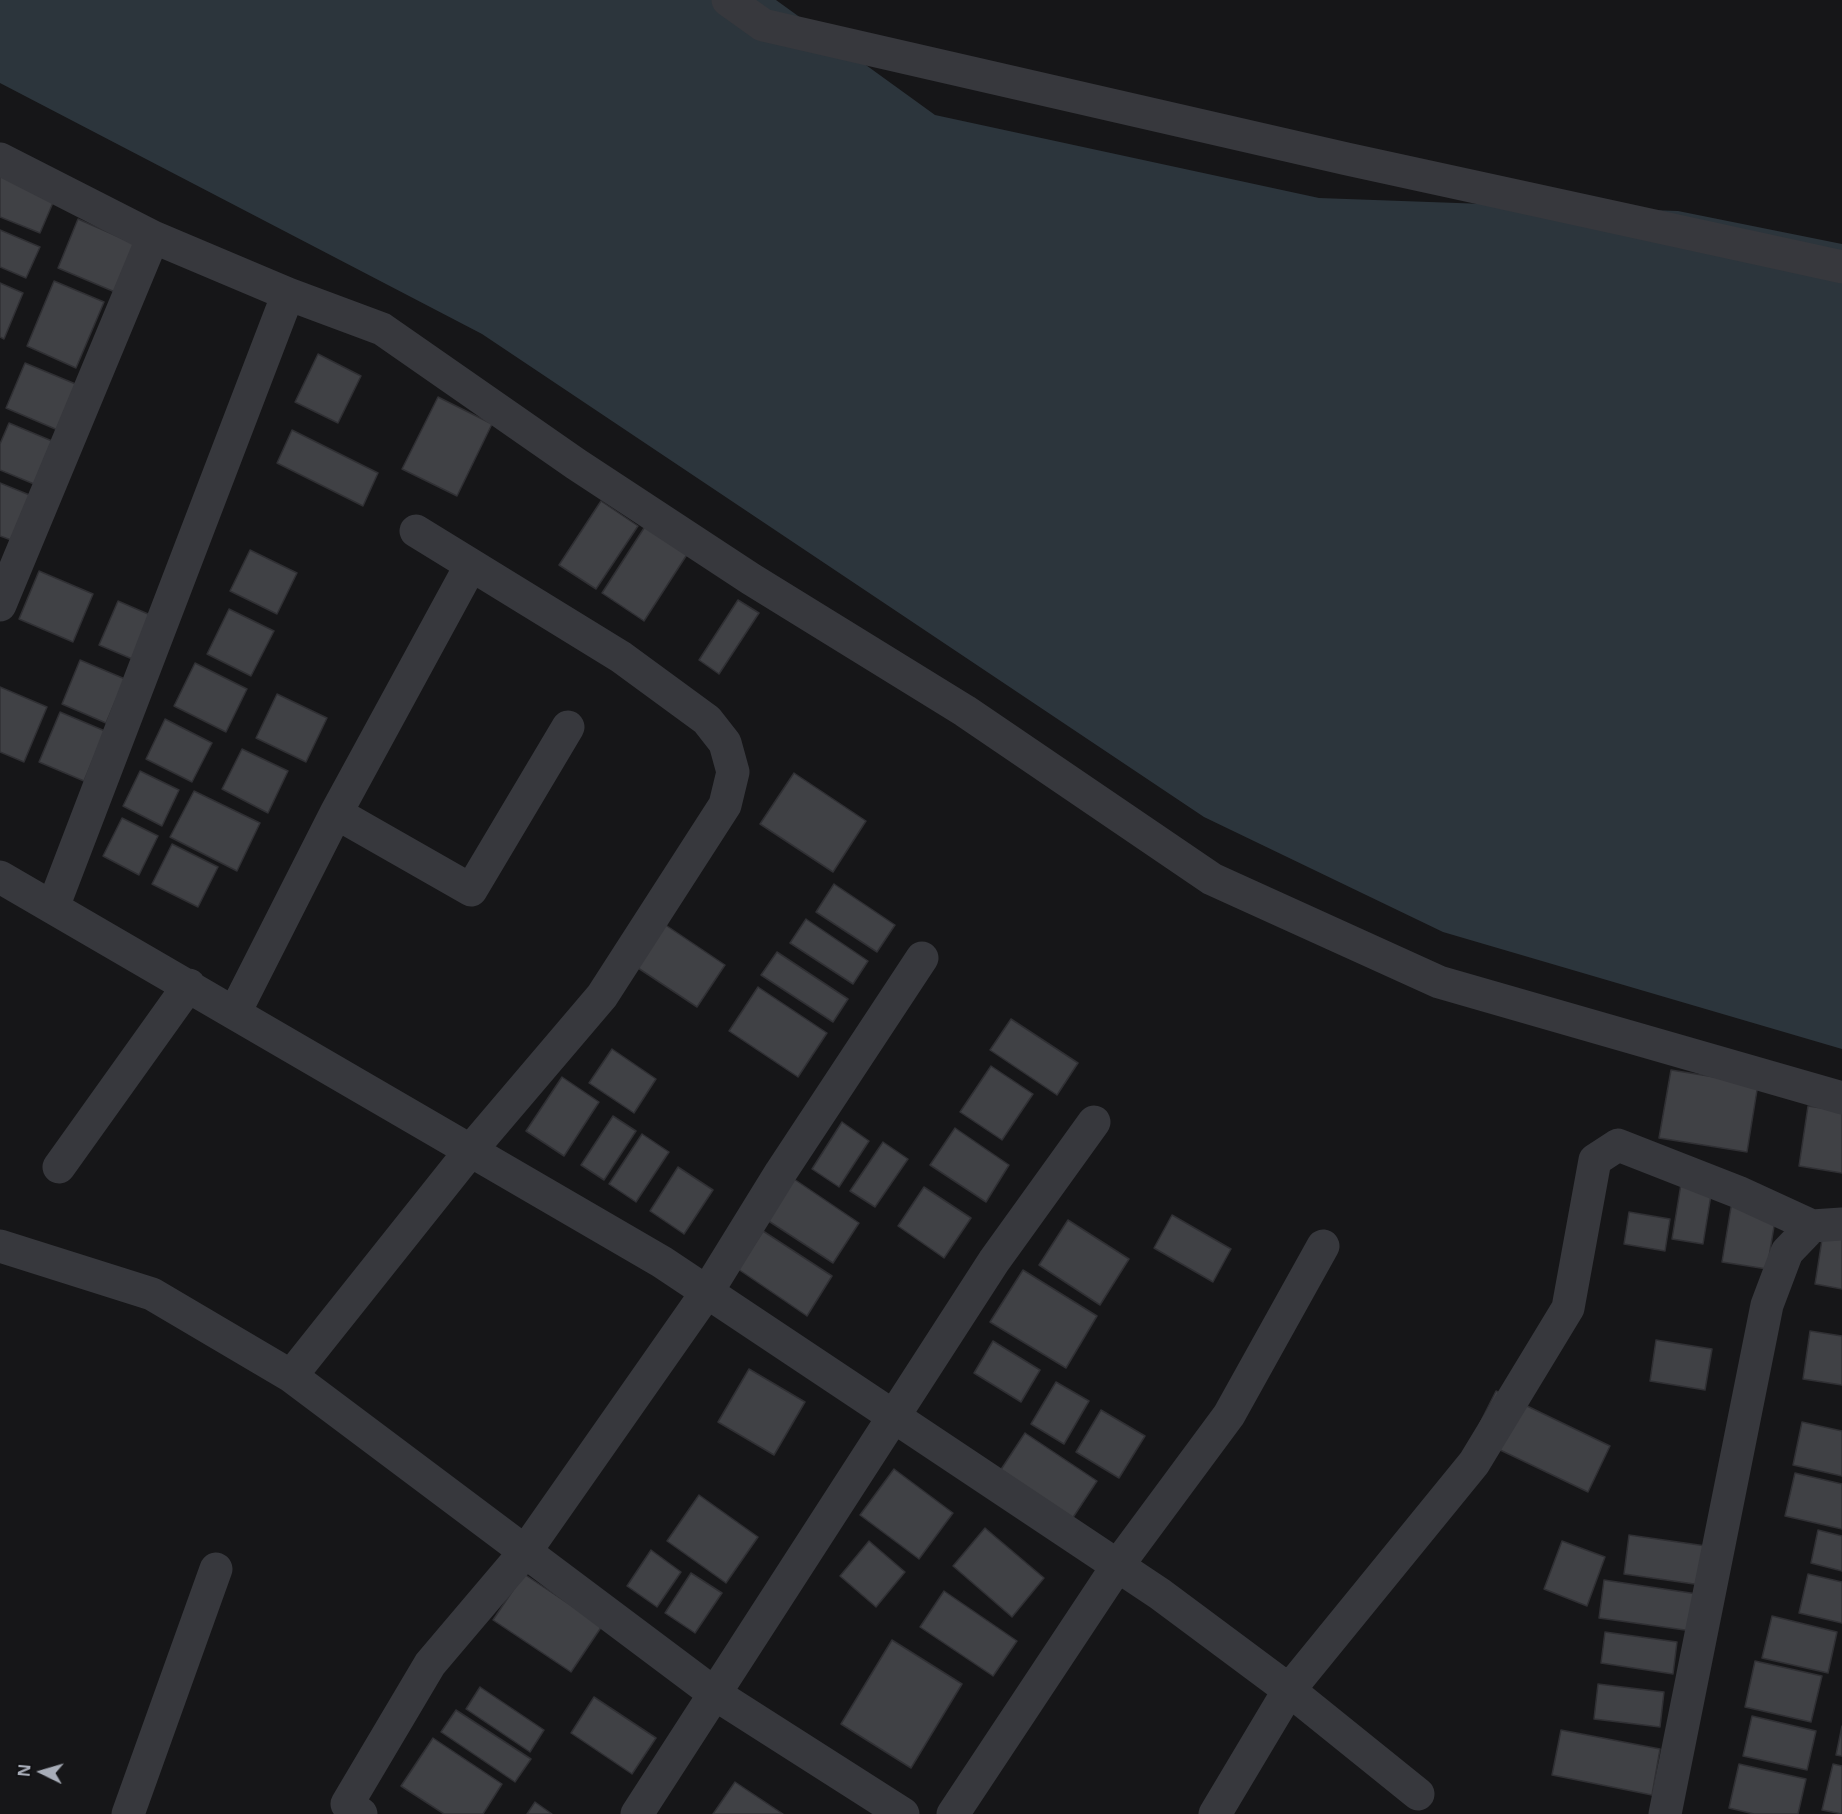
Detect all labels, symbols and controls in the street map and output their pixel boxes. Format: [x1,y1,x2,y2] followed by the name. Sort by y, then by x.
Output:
[12,1742,72,1802] north arrow
[13,1763,36,1778] text: N

